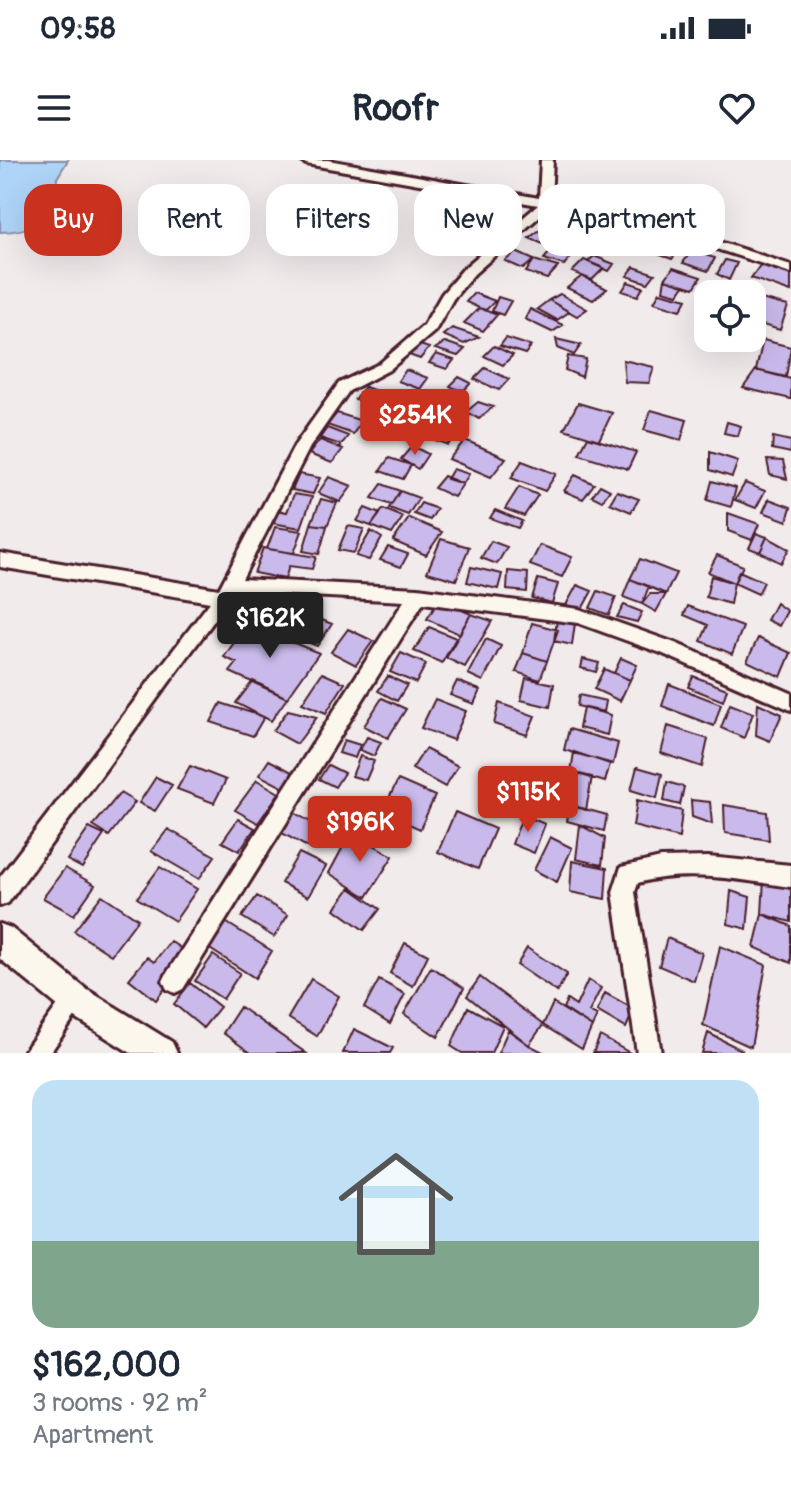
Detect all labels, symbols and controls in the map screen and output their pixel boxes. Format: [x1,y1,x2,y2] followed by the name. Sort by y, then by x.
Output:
[40,10,115,47] text: 09:58
[32,86,76,130] icon: menu
[352,86,439,131] text: Roofr
[715,86,759,130] icon: heart
[24,184,122,256] chip: Buy
[138,184,250,256] chip: Rent
[266,184,398,256] chip: Filters
[414,184,522,256] chip: New
[538,184,725,256] chip: Apartment
[694,280,766,352] map controls
[694,280,766,352] button: locate
[359,389,471,457] pin: $254K
[378,399,452,431] text: $254K
[214,592,326,660] pin: $162K
[235,602,305,634] text: $162K
[472,766,584,834] pin: $115K
[496,776,560,808] text: $115K
[304,796,416,864] pin: $196K
[326,806,394,838] text: $196K
[324,1132,468,1276] icon: home
[32,1344,181,1387] text: $162,000
[32,1387,208,1419] text: 3 rooms · 92 m²
[32,1419,153,1451] text: Apartment

